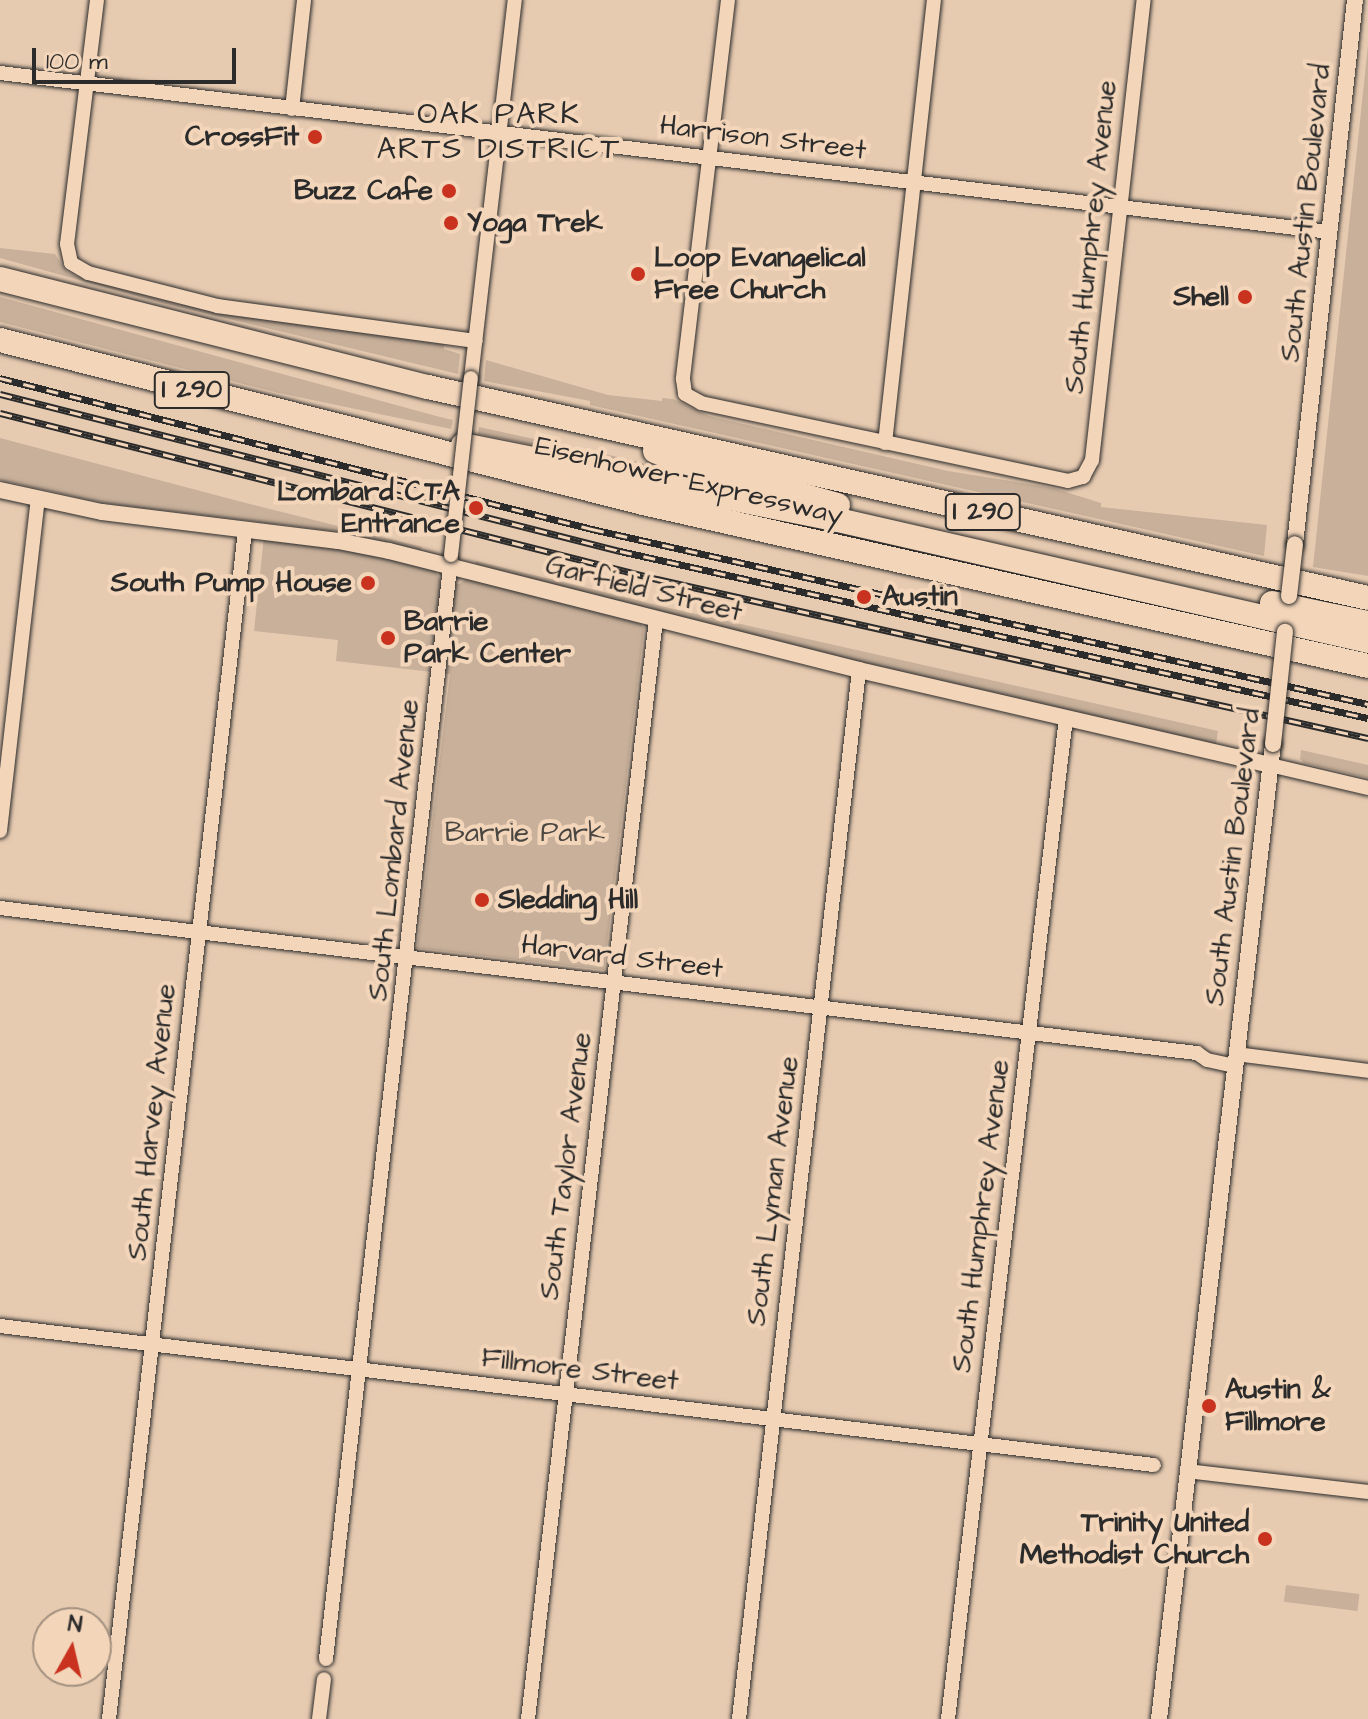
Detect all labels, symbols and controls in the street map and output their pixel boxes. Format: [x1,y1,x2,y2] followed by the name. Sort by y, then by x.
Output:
[36,32,240,82] scale bar
[46,45,108,79] text: 100 m
[1274,62,1338,364] street label: South Austin Boulevard
[1058,79,1124,395] street label: South Humphrey Avenue
[377,96,621,166] district label: OAK PARK ARTS DISTRICT
[658,109,868,167] street label: Harrison Street
[185,120,299,154] place label: CrossFit
[306,128,324,146] marker: CrossFit
[294,174,433,208] place label: Buzz Cafe
[440,182,458,200] marker: Buzz Cafe
[467,206,603,240] place label: Yoga Trek
[442,214,460,232] marker: Yoga Trek
[654,241,866,307] place label: Loop Evangelical Free Church
[629,265,647,283] marker: Loop Evangelical Free Church
[1173,280,1229,314] place label: Shell
[1236,288,1254,306] marker: Shell
[152,368,232,412] road number: I 290
[532,429,846,533] street label: Eisenhower Expressway
[277,475,460,541] place label: Lombard CTA Entrance
[943,490,1023,534] road number: I 290
[467,499,485,517] marker: Lombard CTA Entrance
[542,548,746,630] street label: Garfield Street
[111,566,352,600] place label: South Pump House
[359,574,377,592] marker: South Pump House
[882,580,958,614] place label: Austin
[853,586,875,608] marker: Austin
[404,605,571,671] place label: Barrie Park Center
[379,629,397,647] marker: Barrie Park Center
[361,697,427,1003] street label: South Lombard Avenue
[1198,706,1268,1008] street label: South Austin Boulevard
[445,816,605,850] park label: Barrie Park
[498,883,638,917] place label: Sledding Hill
[473,891,491,909] marker: Sledding Hill
[519,928,725,986] street label: Harvard Street
[121,982,183,1262] street label: South Harvey Avenue
[533,1030,599,1302] street label: South Taylor Avenue
[740,1054,806,1328] street label: South Lyman Avenue
[945,1058,1017,1374] street label: South Humphrey Avenue
[480,1341,680,1399] street label: Fillmore Street
[1225,1373,1331,1439] place label: Austin & Fillmore
[1200,1397,1218,1415] marker: Austin & Fillmore
[1020,1506,1249,1572] place label: Trinity United Methodist Church
[1256,1530,1274,1548] marker: Trinity United Methodist Church
[32,1607,112,1687] north arrow
[66,1608,84,1641] text: N

